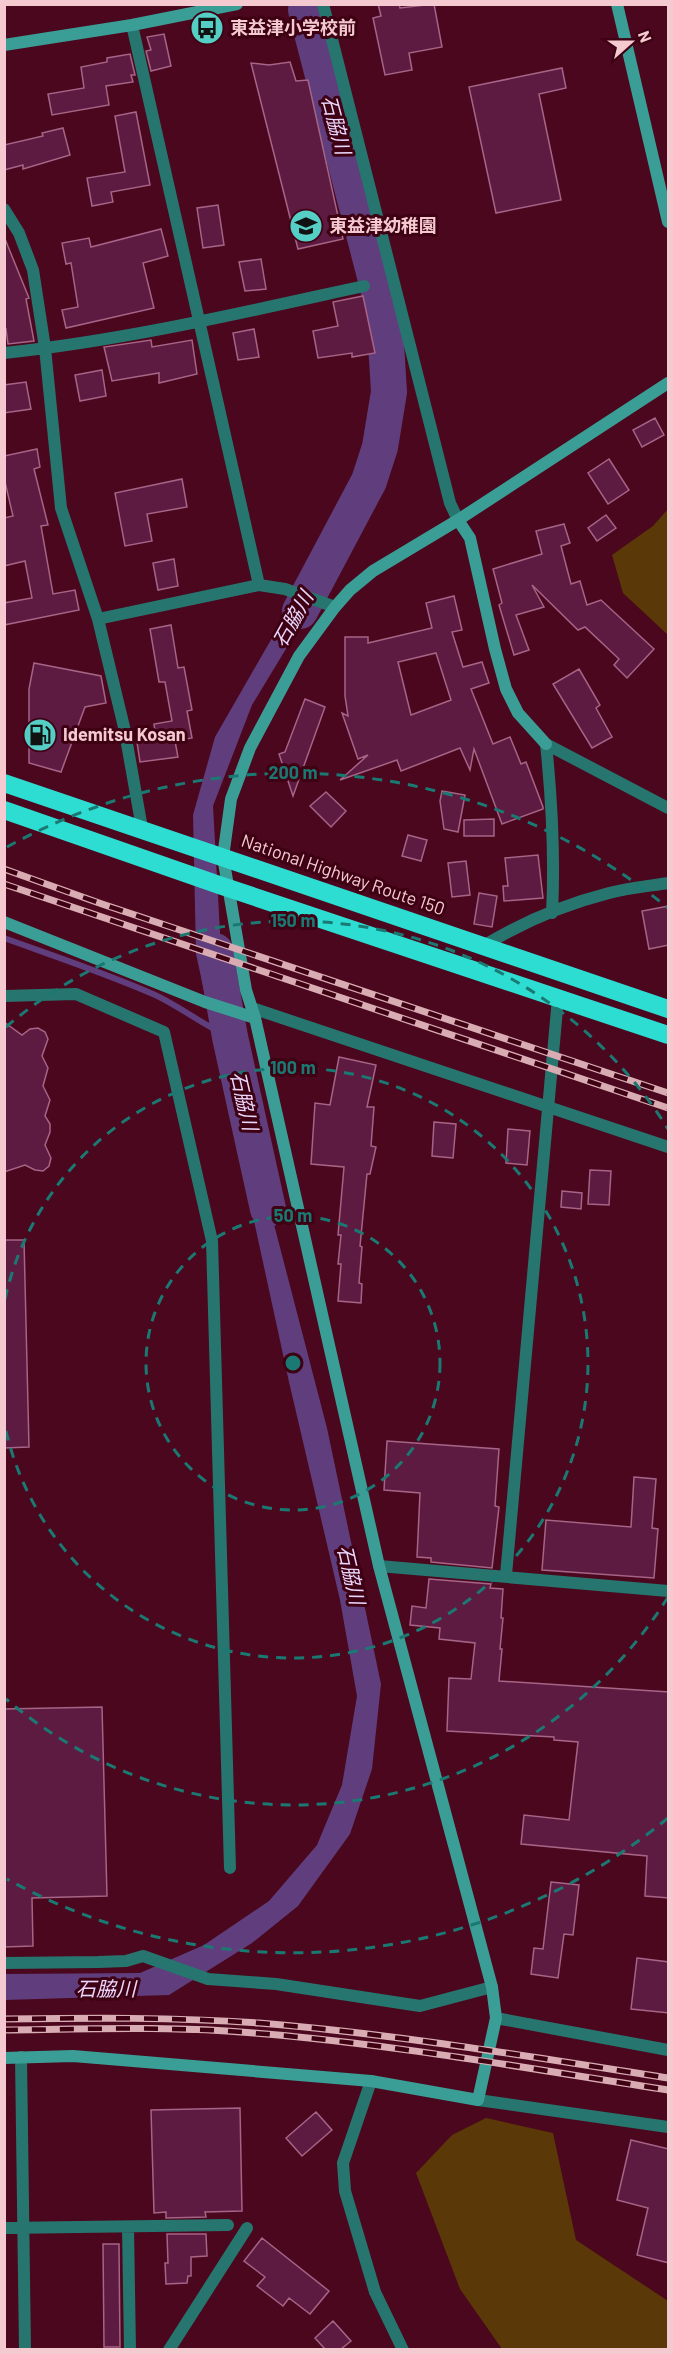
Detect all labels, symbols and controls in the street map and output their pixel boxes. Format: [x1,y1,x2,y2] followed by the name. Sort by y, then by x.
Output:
[189,10,225,46] bus stop icon: 東益津小学校前
[601,12,661,72] north arrow
[230,16,356,38] place label: 東益津小学校前
[635,28,656,45] text: N
[318,93,357,159] water label: 石脇川
[288,208,324,244] school or university icon: 東益津幼稚園
[329,214,437,236] place label: 東益津幼稚園
[267,585,318,651] water label: 石脇川
[22,717,58,753] fuel station icon: Idemitsu Kosan
[63,723,186,745] place label: Idemitsu Kosan
[268,761,318,783] text: 200 m
[239,829,448,919] street label: National Highway Route 150
[271,909,315,931] text: 150 m
[270,1056,316,1078] text: 100 m
[227,1069,264,1135] water label: 石脇川
[274,1204,312,1226] text: 50 m
[283,1353,303,1373] centre of rings
[334,1543,371,1609] water label: 石脇川
[76,1976,138,2000] water label: 石脇川

